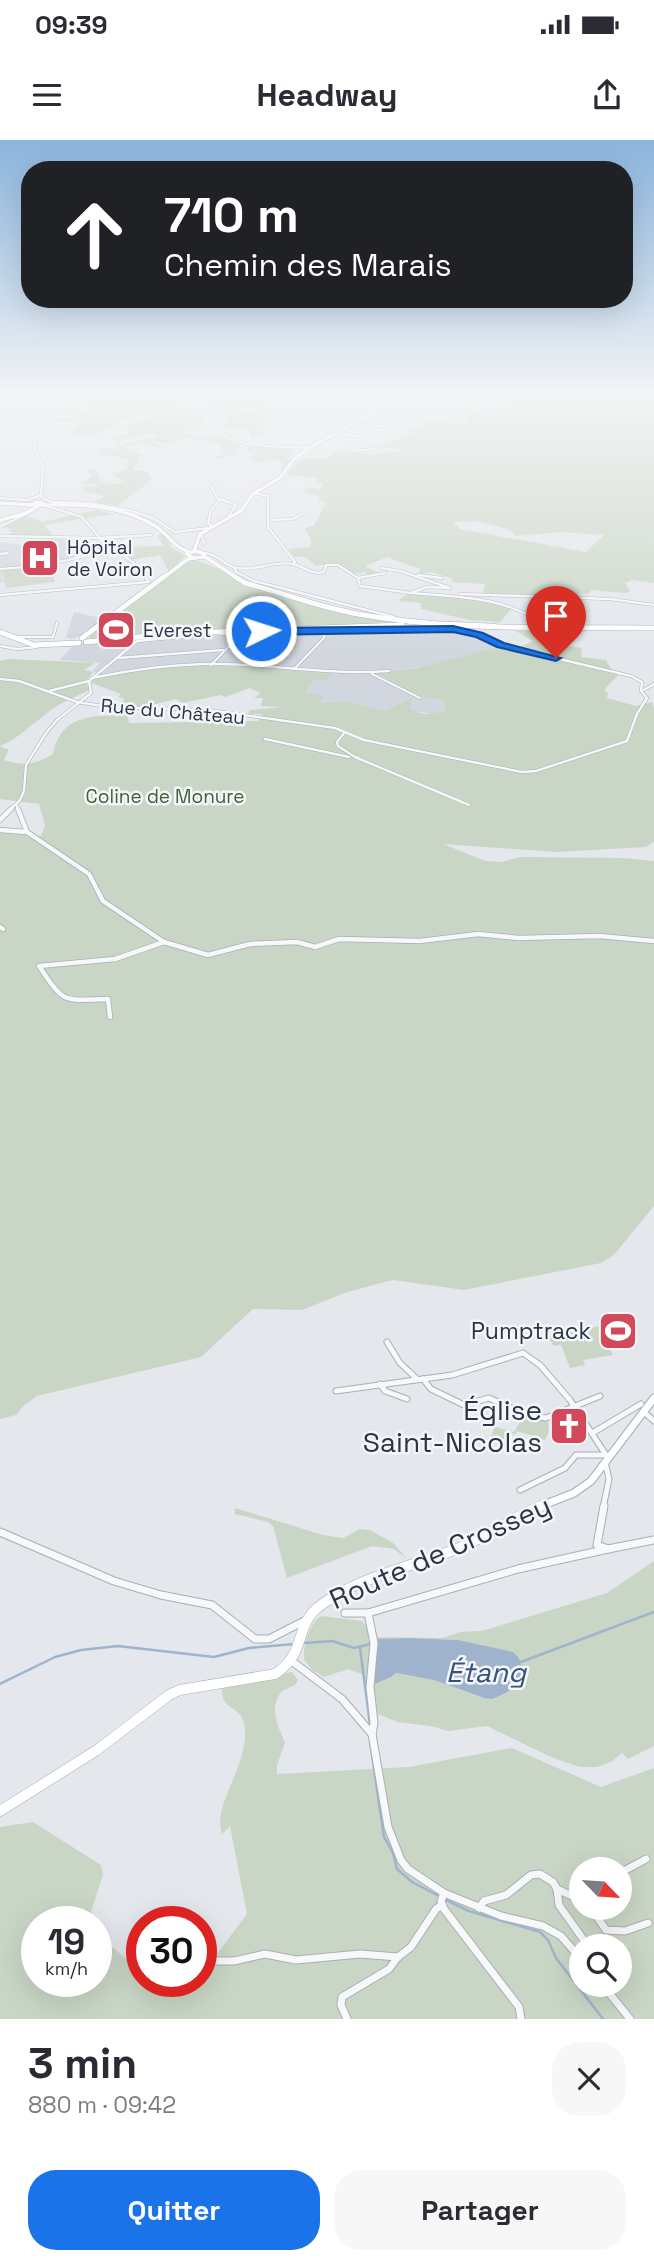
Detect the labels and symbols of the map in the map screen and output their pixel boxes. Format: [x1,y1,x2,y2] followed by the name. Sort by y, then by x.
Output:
[67,535,153,582] place label: Hôpital de Voiron
[19,537,61,579] hospital icon: Hôpital de Voiron
[526,586,586,658] pin
[224,594,298,668] position arrow
[95,609,137,651] sports icon: Everest
[143,618,211,643] place label: Everest
[100,693,246,730] street label: Rue du Château
[86,784,244,809] park label: Coline de Monure
[597,1310,639,1352] sports icon: Pumptrack
[471,1316,591,1346] place label: Pumptrack
[363,1392,542,1460] place label: Église Saint-Nicolas
[548,1405,590,1447] church icon: Église Saint-Nicolas
[324,1487,556,1617] street label: Route de Crossey
[446,1654,528,1690] water label: Étang
[569,1857,632,1920] north arrow
[126,1906,217,1997] speed limit sign: 30

